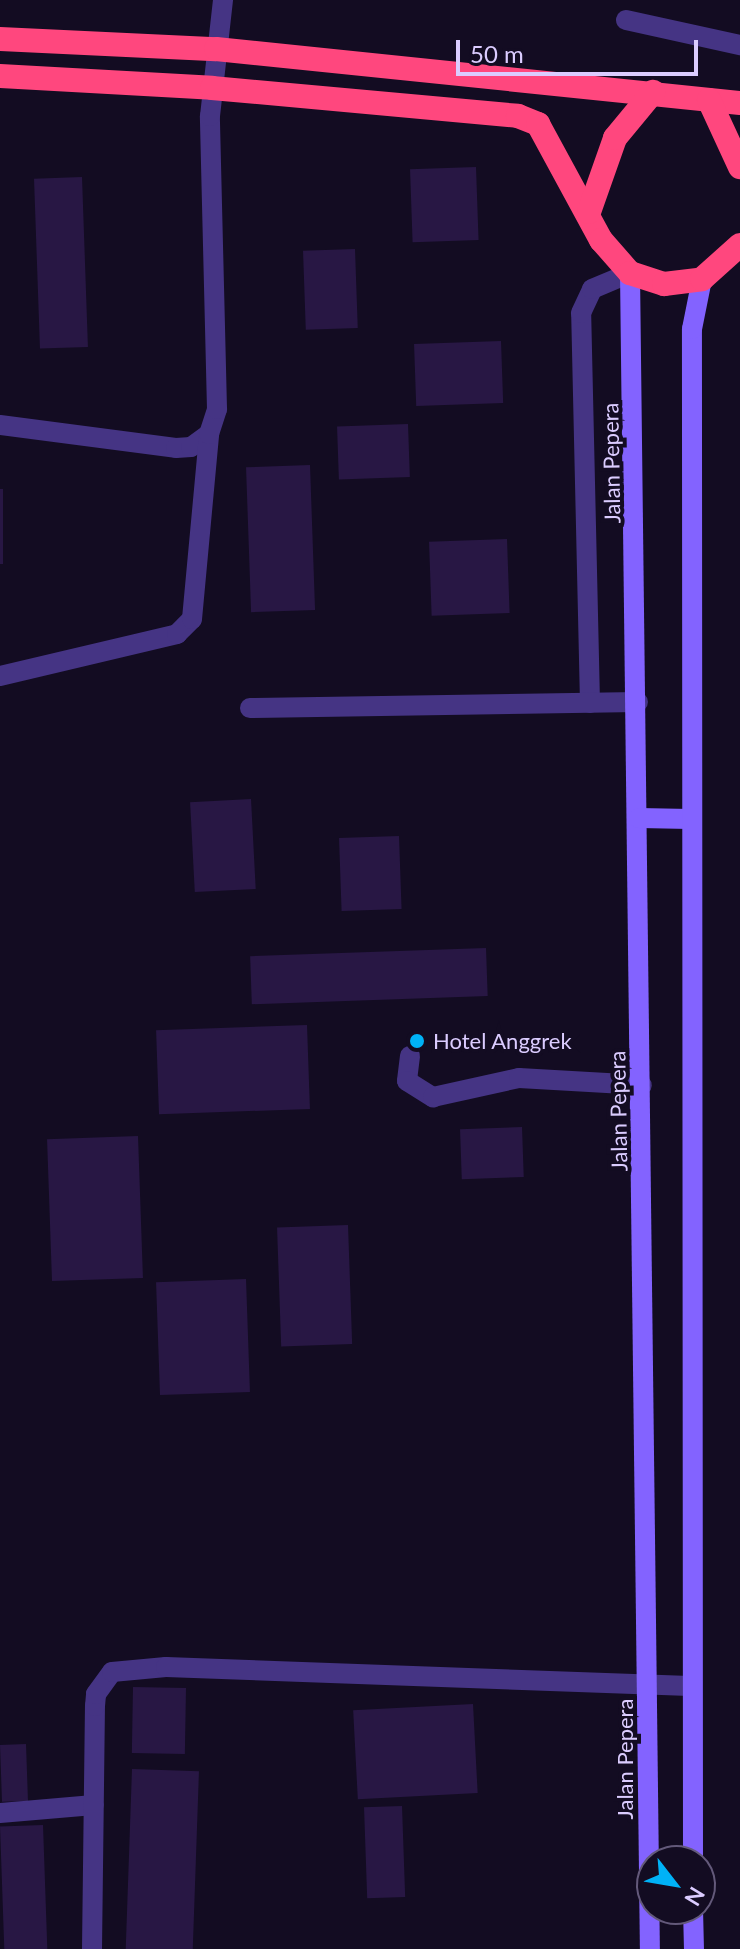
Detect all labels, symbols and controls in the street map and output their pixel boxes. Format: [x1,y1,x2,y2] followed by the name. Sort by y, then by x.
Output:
[460,24,702,74] scale bar
[470,39,524,68] text: 50 m
[597,402,625,524] street label: Jalan Pepera
[433,1028,572,1054] place label: Hotel Anggrek
[408,1032,426,1050] marker: Hotel Anggrek
[604,1050,632,1172] street label: Jalan Pepera
[612,1699,638,1819] street label: Jalan Pepera
[636,1845,716,1925] north arrow
[679,1882,711,1911] text: N

